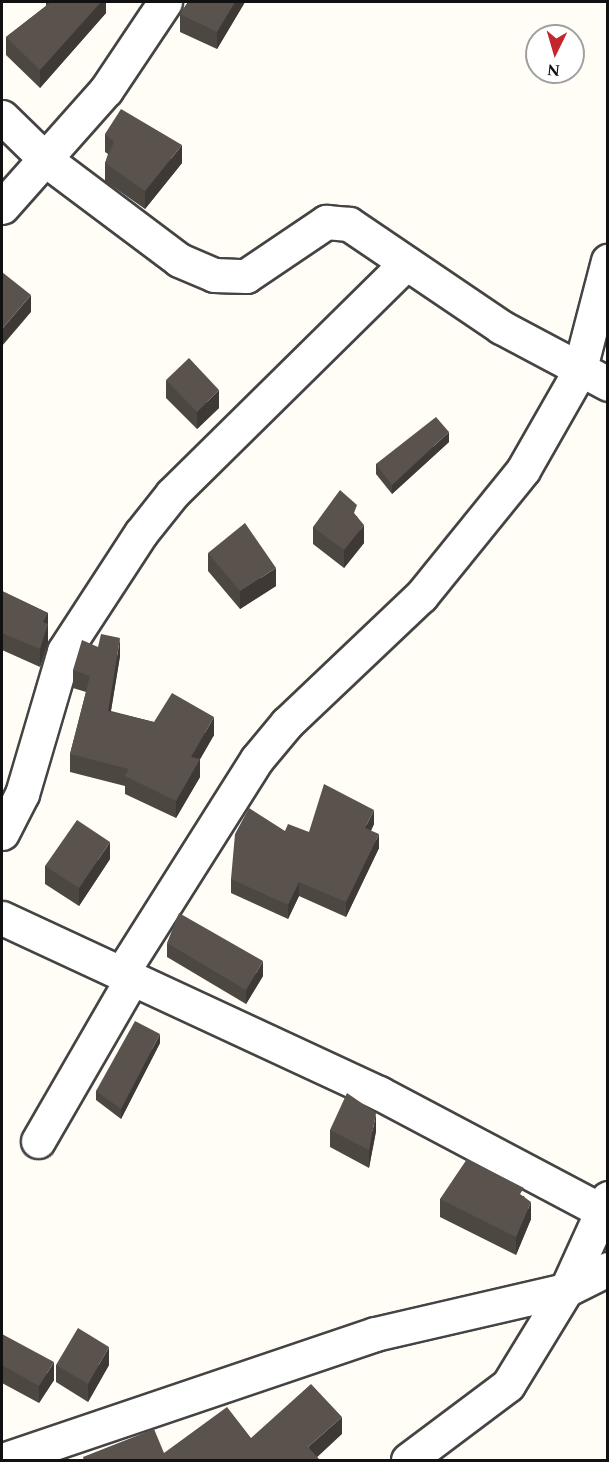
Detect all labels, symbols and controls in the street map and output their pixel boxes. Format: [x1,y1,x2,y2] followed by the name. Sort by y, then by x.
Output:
[525,24,585,84] north arrow
[546,57,561,82] text: N

